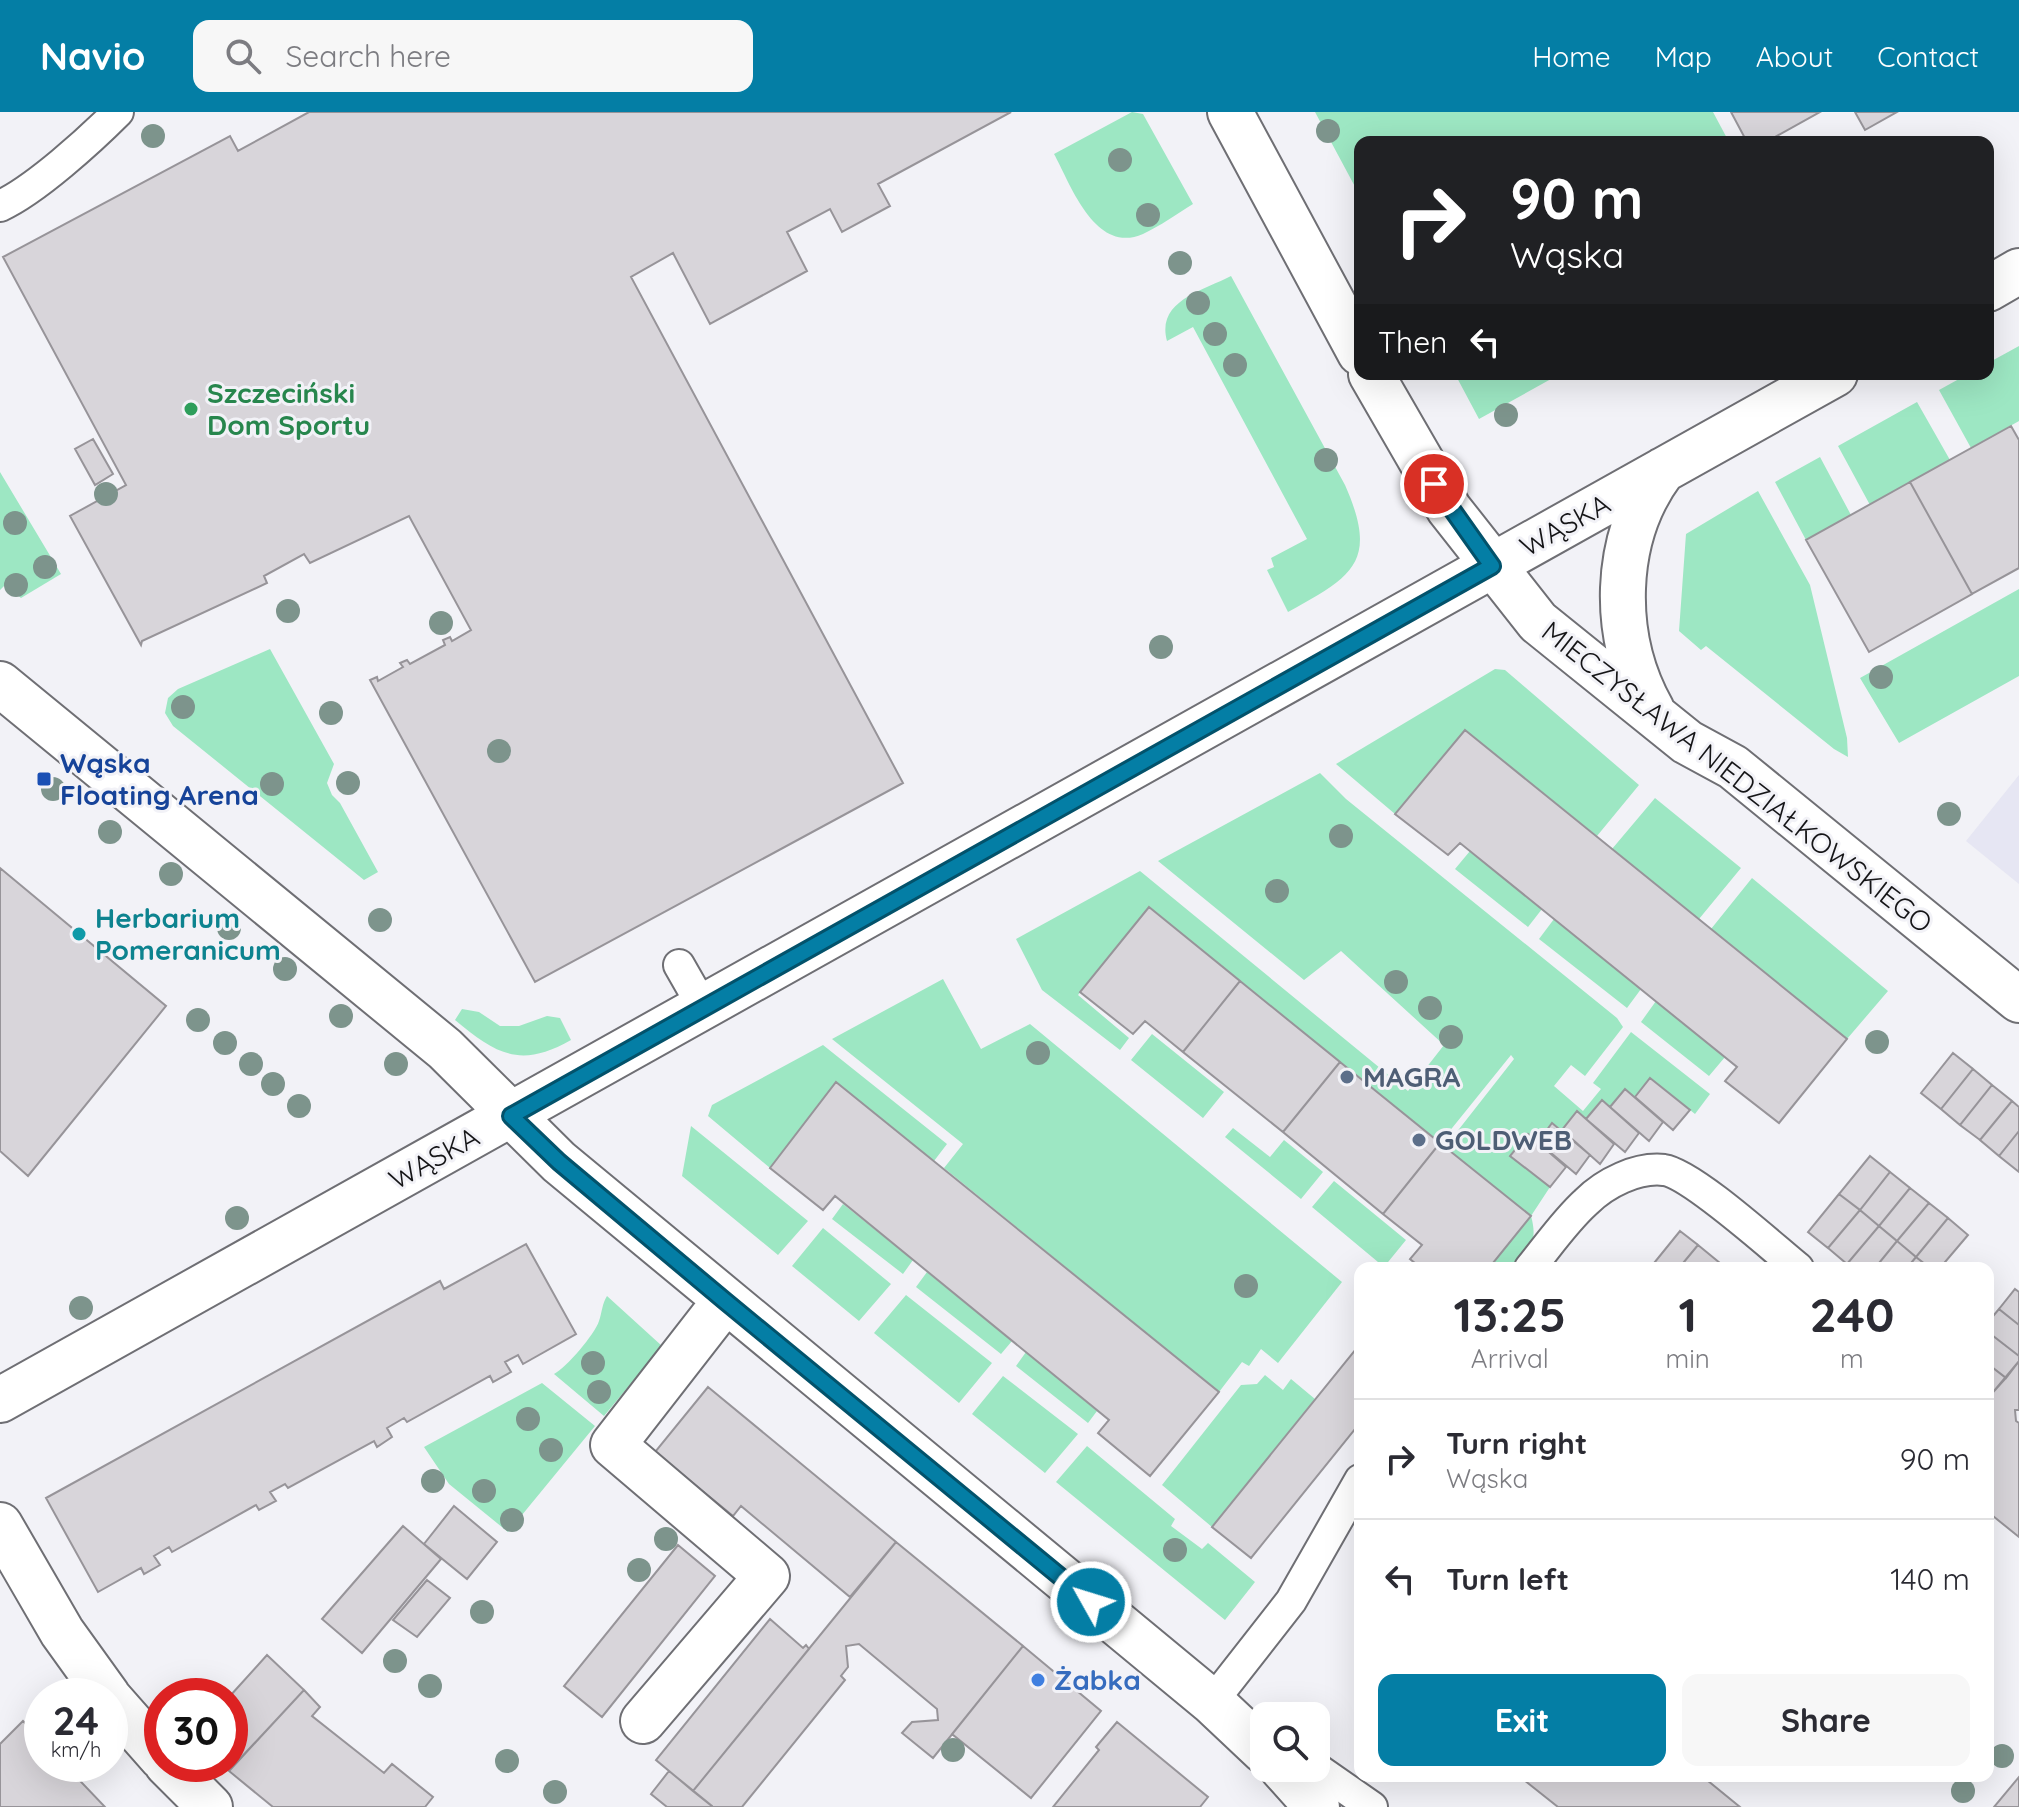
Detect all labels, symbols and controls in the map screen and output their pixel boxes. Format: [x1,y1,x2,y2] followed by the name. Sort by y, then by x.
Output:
[193,20,753,92] search box
[40,32,145,80] text: Navio
[221,34,265,78] icon: search
[285,37,451,75] text: Search here
[1532,39,1611,74] text: Home
[1655,39,1712,74] text: Map
[1756,39,1833,74] text: About
[1877,39,1979,74] text: Contact
[1510,163,1644,233] text: 90 m
[1378,168,1482,272] icon: right
[1510,232,1624,277] text: Wąska
[1463,320,1507,364] icon: left
[1378,323,1447,361] text: Then
[207,375,370,442] place label: Szczeciński Dom Sportu
[182,400,200,418] marker: Szczeciński Dom Sportu
[1400,450,1468,518] pin
[1412,462,1456,506] icon: arrive
[1513,486,1616,564] street label: WĄSKA
[1535,613,1940,940] street label: MIECZYSŁAWA NIEDZIAŁKOWSKIEGO
[60,745,259,812] place label: Wąska Floating Arena
[35,770,53,788] marker: Wąska Floating Arena
[95,900,281,967] place label: Herbarium Pomeranicum
[70,925,88,943] marker: Herbarium Pomeranicum
[1363,1059,1460,1094] place label: MAGRA
[1338,1068,1356,1086] marker: MAGRA
[382,1119,485,1197] street label: WĄSKA
[1435,1122,1572,1157] place label: GOLDWEB
[1410,1131,1428,1149] marker: GOLDWEB
[1454,1284,1566,1344] text: 13:25
[1678,1284,1697,1344] text: 1
[1809,1284,1894,1344] text: 240
[1471,1342,1549,1375] text: Arrival
[1666,1342,1710,1375] text: min
[1840,1342,1864,1375] text: m
[1446,1424,1587,1462] text: Turn right
[1378,1437,1422,1481] icon: right
[1900,1440,1970,1478] text: 90 m
[1446,1462,1528,1495] text: Wąska
[1378,1557,1422,1601] icon: left
[1049,1560,1133,1644] position arrow
[1446,1560,1569,1598] text: Turn left
[1890,1560,1970,1598] text: 140 m
[1054,1662,1141,1697] place label: Żabka
[1029,1671,1047,1689] marker: Żabka
[1378,1674,1666,1766] button: Exit
[1682,1674,1970,1766] button: Share
[144,1678,248,1782] speed limit sign: 30
[53,1695,99,1745] text: 24
[1250,1702,1330,1782] map controls
[1250,1702,1330,1782] button: search
[51,1737,101,1762] text: km/h

